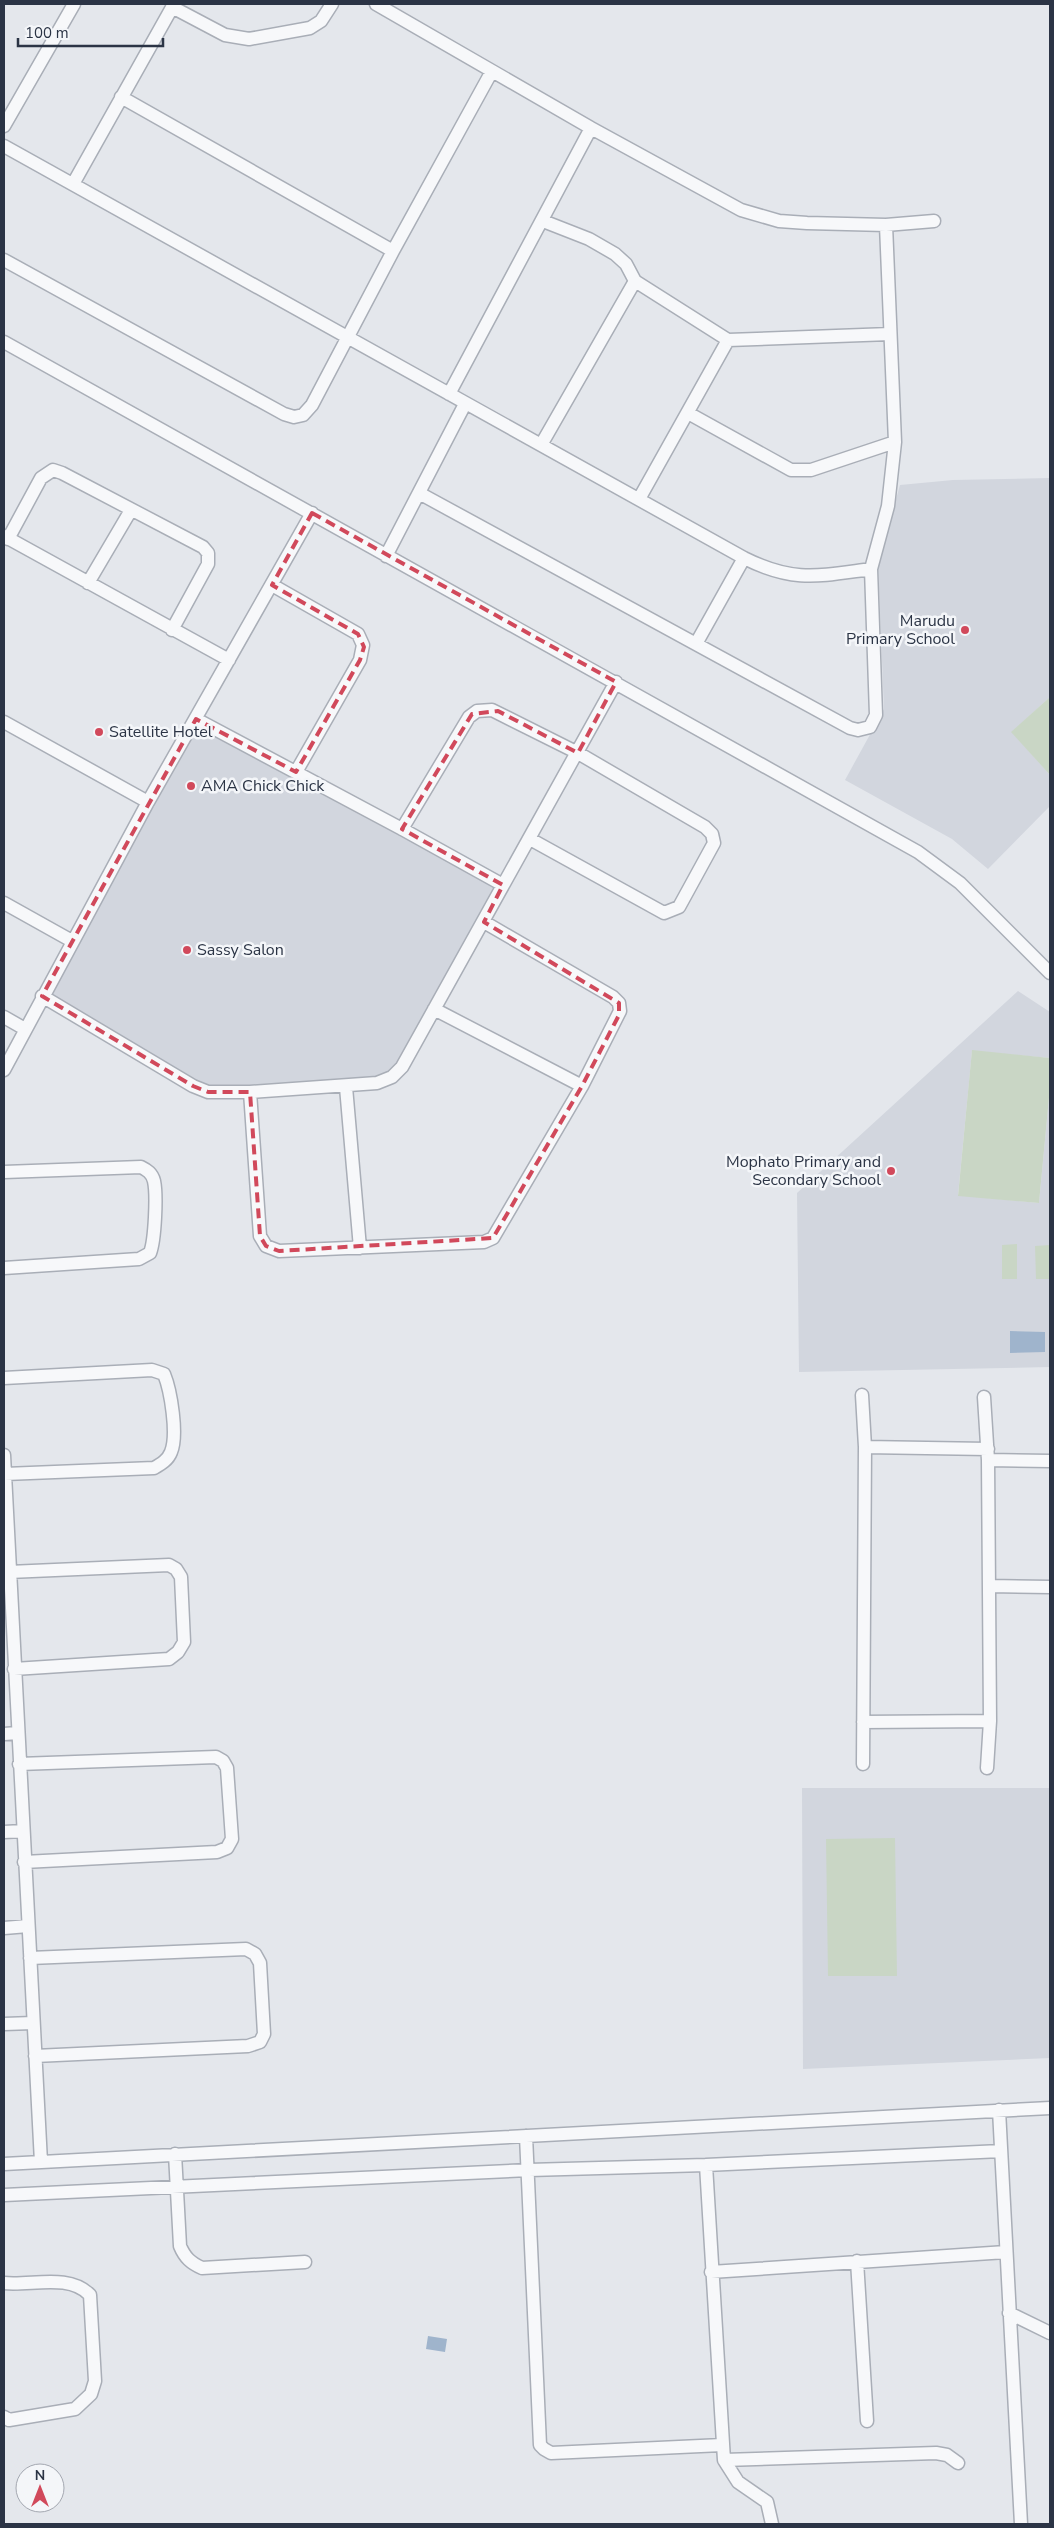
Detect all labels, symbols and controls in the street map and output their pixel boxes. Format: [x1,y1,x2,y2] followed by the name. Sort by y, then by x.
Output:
[18,15,162,47] scale bar
[25,23,69,43] text: 100 m
[846,610,955,650] place label: Marudu Primary School
[959,624,971,636] marker: Marudu Primary School
[109,721,213,743] place label: Satellite Hotel
[93,726,105,738] marker: Satellite Hotel
[201,775,325,797] place label: AMA Chick Chick
[185,780,197,792] marker: AMA Chick Chick
[197,939,284,961] place label: Sassy Salon
[181,944,193,956] marker: Sassy Salon
[726,1151,881,1191] place label: Mophato Primary and Secondary School
[885,1165,897,1177] marker: Mophato Primary and Secondary School
[15,2463,65,2513] north arrow
[35,2466,45,2485] text: N

